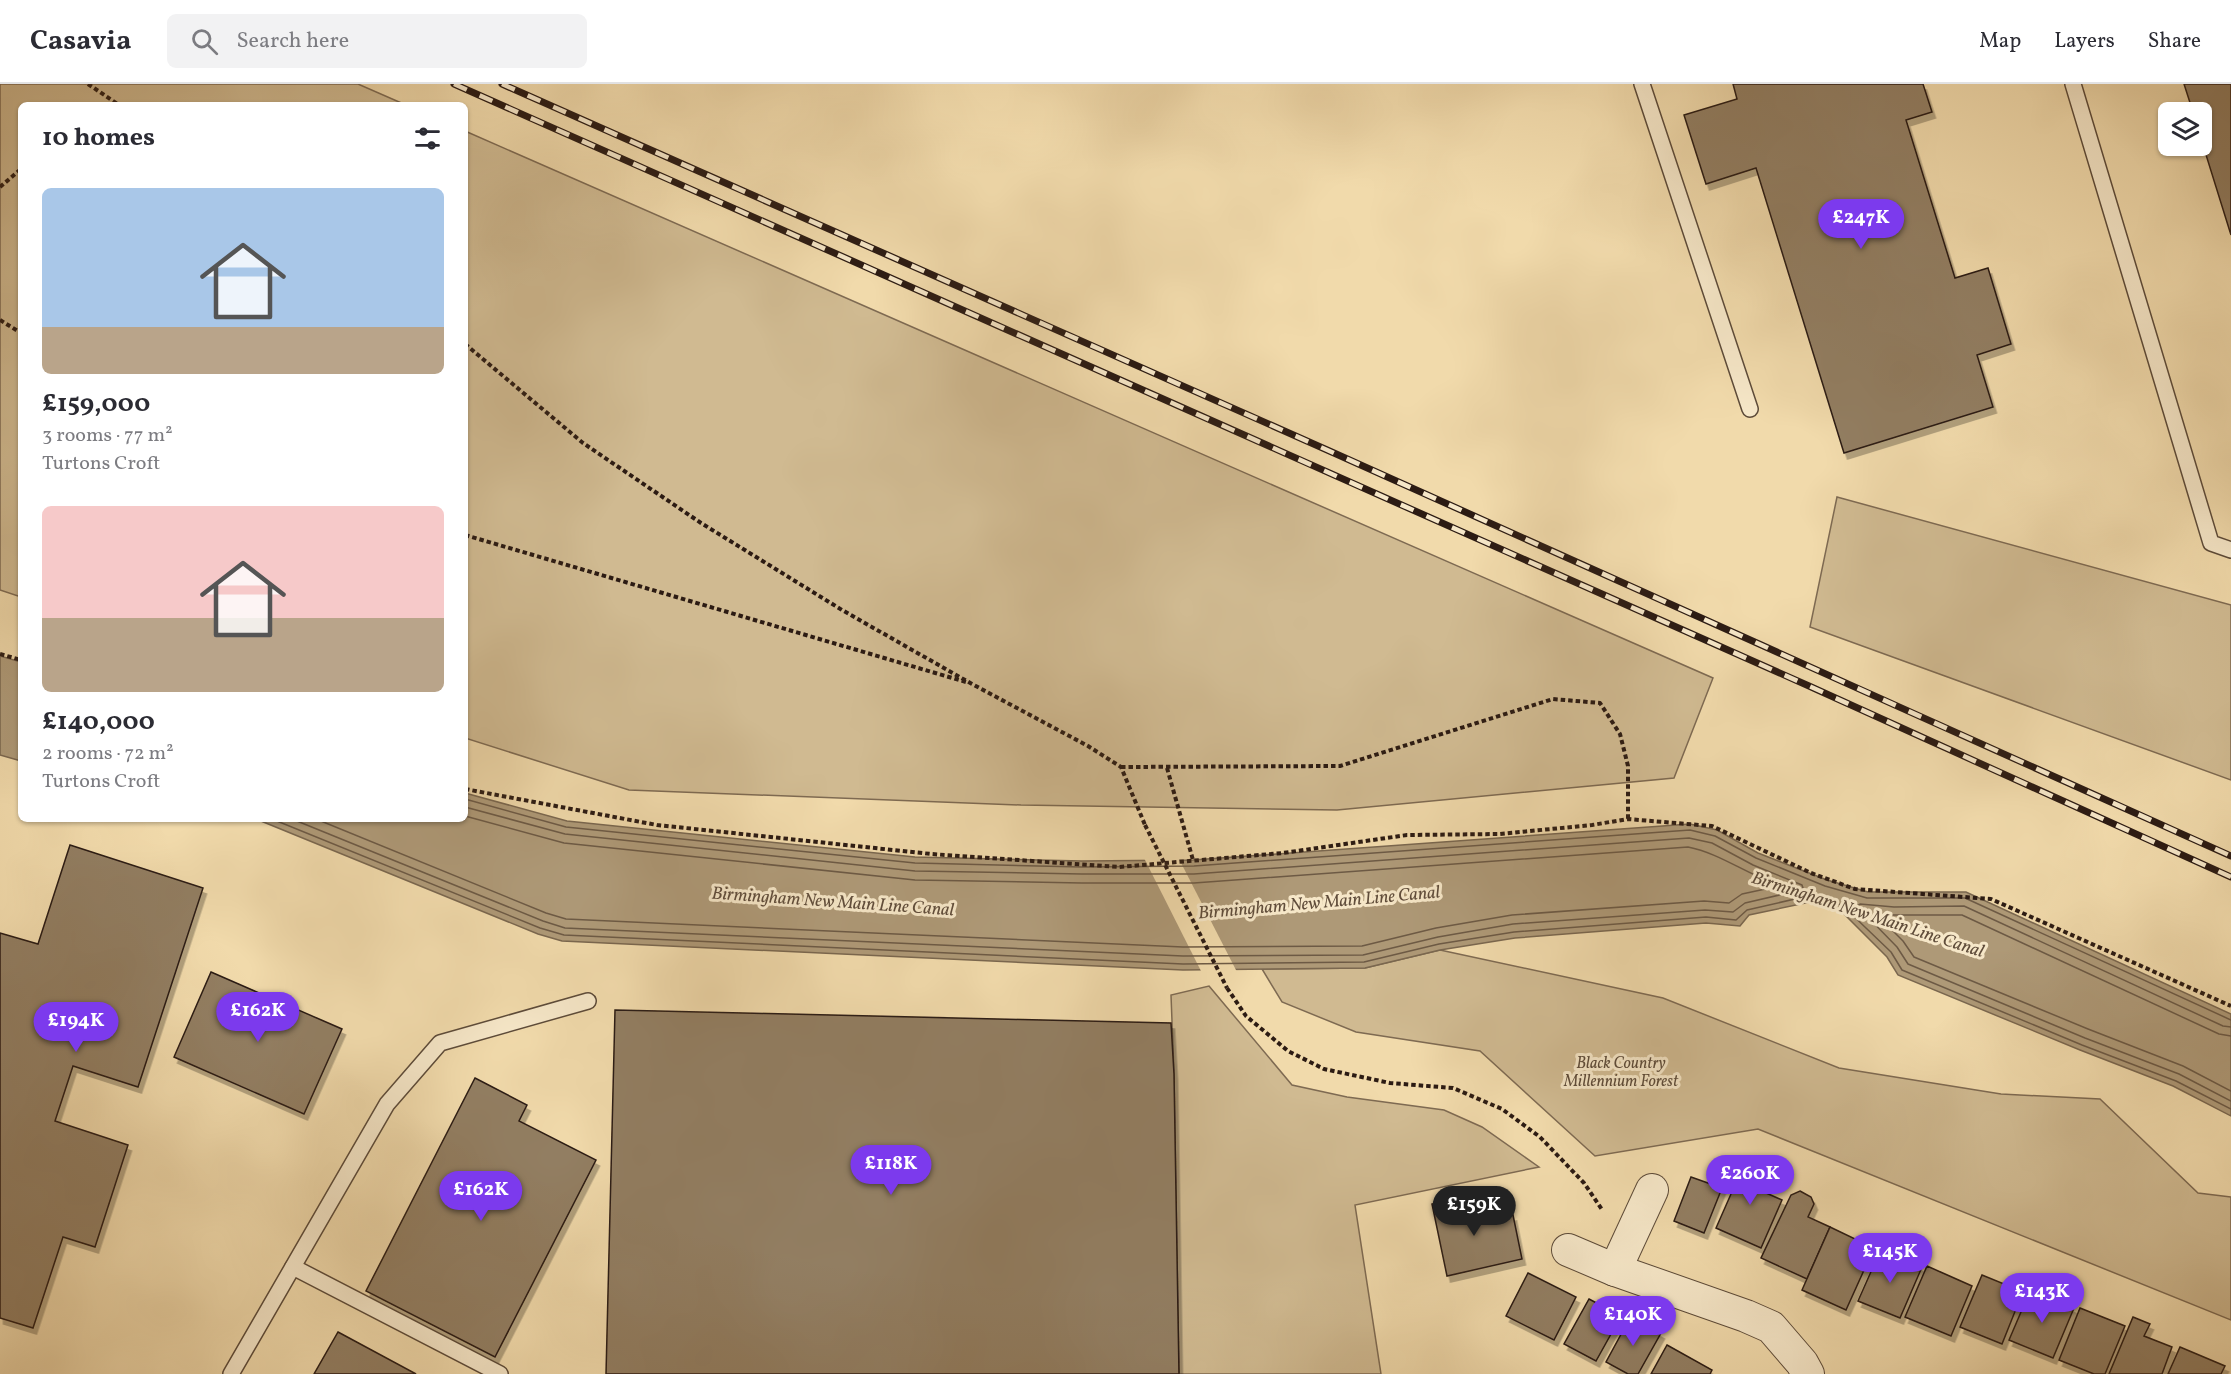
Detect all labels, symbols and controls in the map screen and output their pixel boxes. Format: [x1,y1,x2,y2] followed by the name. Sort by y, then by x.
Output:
[167,14,587,68] search box
[30,22,131,61] text: Casavia
[188,25,221,58] icon: search
[236,26,349,57] text: Search here
[1979,27,2021,56] text: Map
[2054,27,2115,56] text: Layers
[2148,27,2201,56] text: Share
[2158,102,2212,156] map controls
[2158,102,2212,156] button: layers
[42,120,155,156] text: 10 homes
[411,122,444,155] icon: filters
[1819,199,1903,250] pin: £247K
[1832,204,1890,232] text: £247K
[189,227,297,335] icon: home
[42,386,150,422] text: £159,000
[42,422,173,450] text: 3 rooms · 77 m²
[42,450,160,478] text: Turtons Croft
[189,545,297,653] icon: home
[42,704,155,740] text: £140,000
[42,740,174,768] text: 2 rooms · 72 m²
[42,768,160,796] text: Turtons Croft
[1748,866,1987,965] water label: Birmingham New Main Line Canal
[1197,880,1442,927] water label: Birmingham New Main Line Canal
[711,882,955,923] water label: Birmingham New Main Line Canal
[216,992,300,1043] pin: £162K
[230,997,286,1025] text: £162K
[34,1002,118,1053] pin: £194K
[48,1007,104,1035] text: £194K
[1563,1053,1679,1093] park label: Black Country Millennium Forest
[849,1145,933,1196] pin: £118K
[864,1150,918,1178] text: £118K
[1708,1155,1792,1206] pin: £260K
[1720,1160,1780,1188] text: £260K
[439,1171,523,1222] pin: £162K
[453,1176,509,1204] text: £162K
[1432,1186,1516,1237] pin: £159K
[1447,1191,1501,1219] text: £159K
[1848,1233,1932,1284] pin: £145K
[1862,1238,1918,1266] text: £145K
[2000,1273,2084,1324] pin: £143K
[2014,1278,2070,1306] text: £143K
[1591,1296,1675,1347] pin: £140K
[1604,1301,1662,1329] text: £140K

